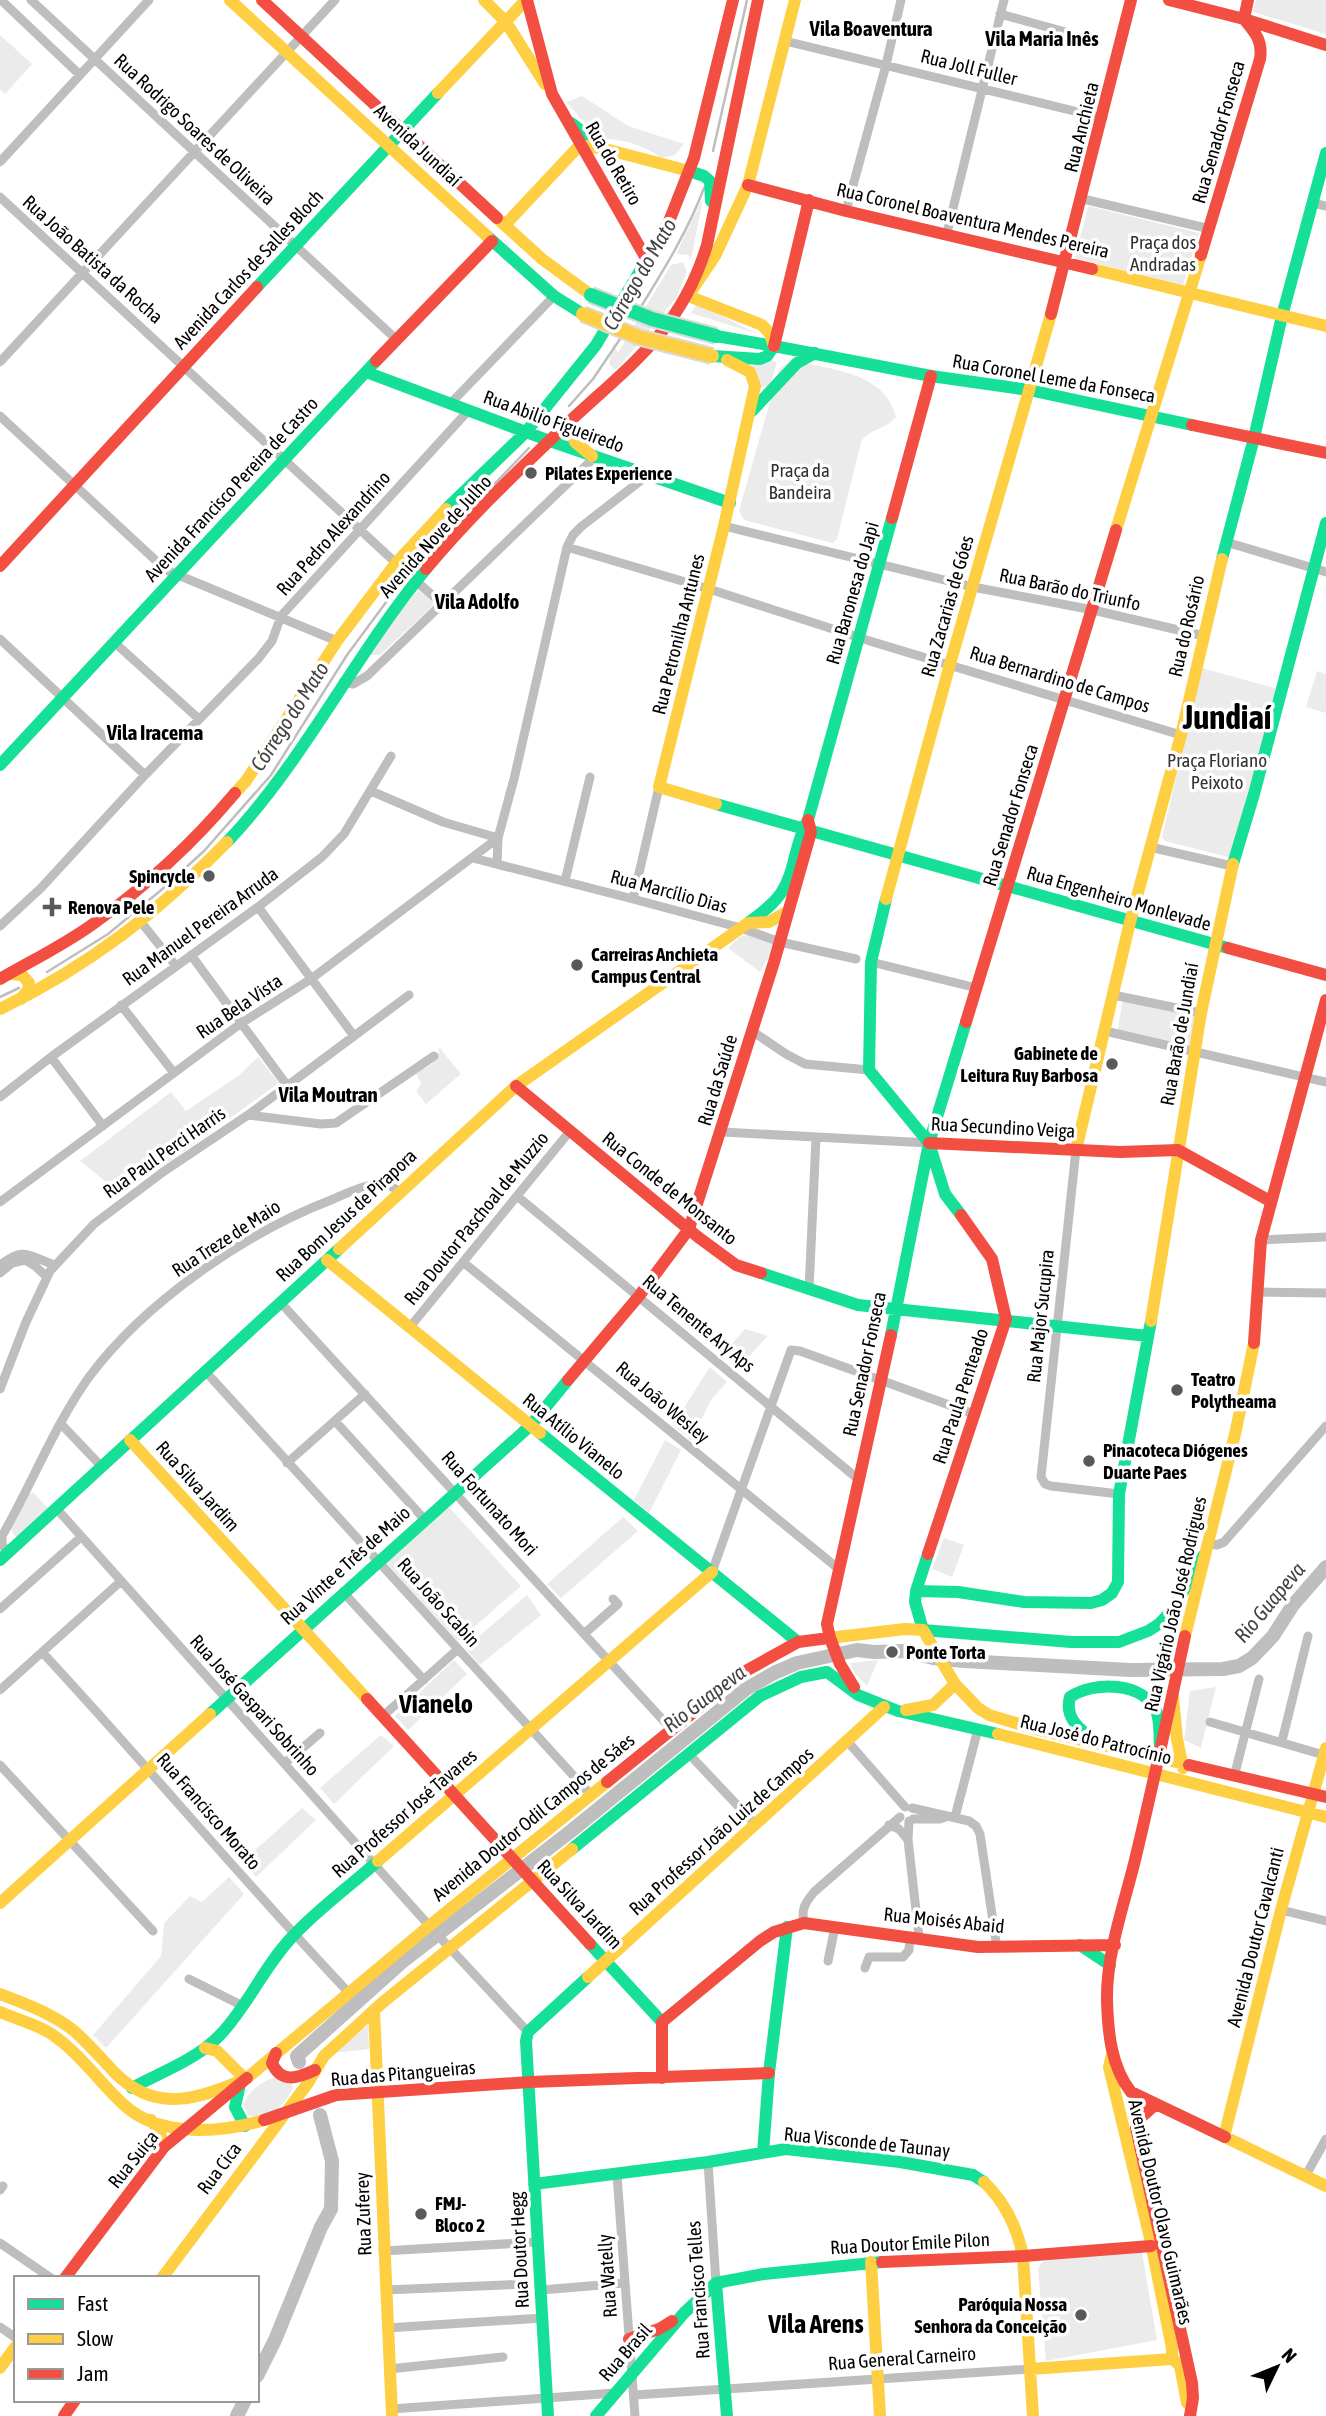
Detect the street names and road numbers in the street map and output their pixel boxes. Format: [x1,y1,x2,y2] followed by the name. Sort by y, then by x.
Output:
[919,44,1020,90] street label: Rua Joll Fuller
[110,49,280,209] street label: Rua Rodrigo Soares de Oliveira
[1187,58,1249,206] street label: Rua Senador Fonseca
[1059,80,1103,174] street label: Rua Anchieta
[370,99,466,191] street label: Avenida Jundiaí
[581,117,647,209] street label: Rua do Retiro
[835,178,1111,262] street label: Rua Coronel Boaventura Mendes Pereira
[168,185,328,353] street label: Avenida Carlos de Salles Bloch
[18,190,168,328] street label: Rua João Batista da Rocha
[951,349,1157,407] street label: Rua Coronel Leme da Fonseca
[481,385,627,457] street label: Rua Abilio Figueiredo
[140,392,322,586] street label: Avenida Francisco Pereira de Castro
[272,466,395,600] street label: Rua Pedro Alexandrino
[374,470,496,602] street label: Avenida Nove de Julho
[821,519,883,667] street label: Rua Baronesa do Japi
[916,532,978,679] street label: Rua Zacarias de Góes
[647,551,709,717] street label: Rua Petronilha Antunes
[997,563,1143,615] street label: Rua Barão do Triunfo
[1164,573,1208,679] street label: Rua do Rosário
[967,641,1153,717] street label: Rua Bernardino de Campos
[978,741,1042,889] street label: Rua Senador Fonseca
[1024,861,1214,935] street label: Rua Engenheiro Monlevade
[118,862,282,990] street label: Rua Manuel Pereira Arruda
[608,865,730,917] street label: Rua Marcílio Dias
[1156,961,1202,1107] street label: Rua Barão de Jundiaí
[192,969,286,1043] street label: Rua Bela Vista
[693,1032,741,1128] street label: Rua da Saúde
[99,1101,230,1202] street label: Rua Paul Perci Harris
[930,1112,1076,1142] street label: Rua Secundino Veiga
[399,1127,553,1309] street label: Rua Doutor Paschoal de Muzzio
[598,1127,742,1249] street label: Rua Conde de Monsanto
[271,1144,421,1286] street label: Rua Bom Jesus de Pirapora
[168,1195,284,1281] street label: Rua Treze de Maio
[1022,1248,1058,1384] street label: Rua Major Sucupira
[638,1270,760,1377] street label: Rua Tenente Ary Aps
[838,1290,890,1438] street label: Rua Senador Fonseca
[928,1325,992,1467] street label: Rua Paula Penteado
[612,1357,714,1448] street label: Rua João Wesley
[519,1388,629,1484] street label: Rua Atílio Vianelo
[152,1436,244,1536] street label: Rua Silva Jardim
[437,1446,543,1560] street label: Rua Fortunato Mori
[1139,1494,1211,1714] street label: Rua Vigário João José Rodrigues
[276,1501,414,1629] street label: Rua Vinte e Três de Maio
[393,1553,485,1651] street label: Rua João Scabin
[186,1630,324,1780] street label: Rua José Gaspari Sobrinho
[1018,1710,1174,1768] street label: Rua José do Patrocínio
[428,1728,639,1905] street label: Avenida Doutor Odil Campos de Sáes
[624,1742,818,1919] street label: Rua Professor João Luiz de Campos
[327,1744,481,1882] street label: Rua Professor José Tavares
[152,1748,266,1874] street label: Rua Francisco Morato
[1222,1845,1288,2029] street label: Avenida Doutor Cavalcanti
[533,1855,627,1953] street label: Rua Silva Jardim
[883,1903,1005,1937] street label: Rua Moisés Abaid
[330,2056,477,2090] street label: Rua das Pitangueiras
[1124,2097,1198,2327] street label: Avenida Doutor Olavo Guimarães
[783,2122,951,2162] street label: Rua Visconde de Taunay
[103,2126,163,2192] street label: Rua Suiça
[192,2138,246,2198] street label: Rua Cica
[351,2172,375,2256] street label: Rua Zuferey
[505,2190,533,2309] street label: Rua Doutor Hegg
[682,2220,714,2360] street label: Rua Francisco Telles
[830,2228,990,2258] street label: Rua Doutor Emile Pilon
[593,2233,621,2319] street label: Rua Watelly
[594,2319,656,2385] street label: Rua Brasil
[827,2342,977,2374] street label: Rua General Carneiro

